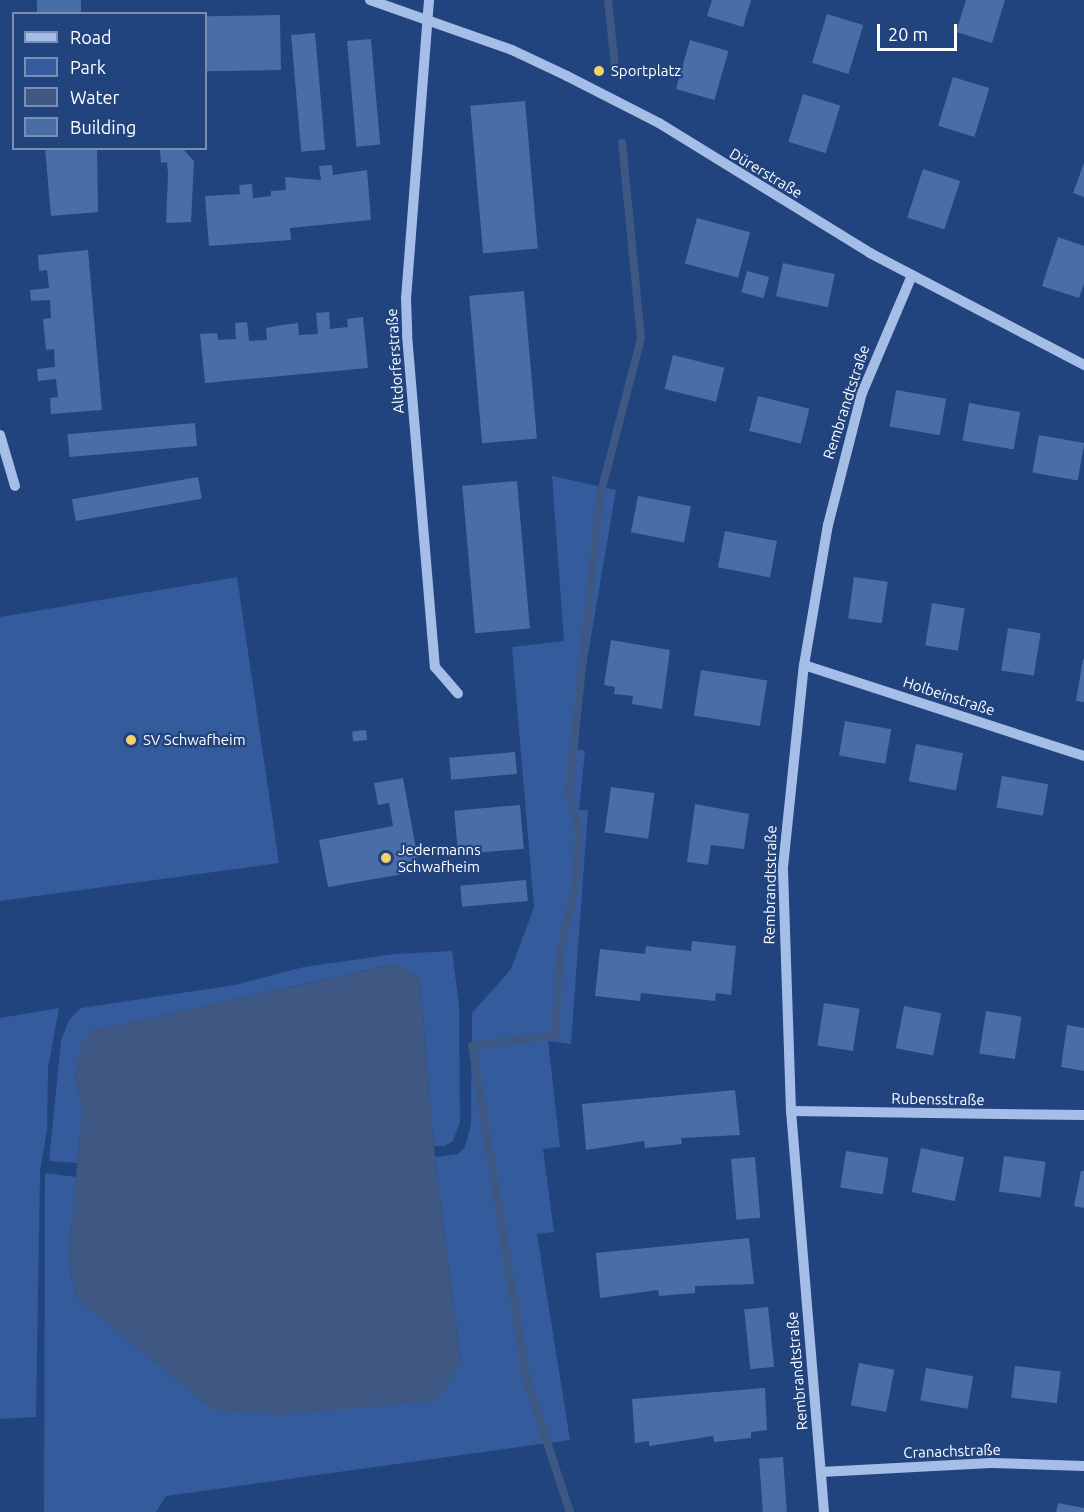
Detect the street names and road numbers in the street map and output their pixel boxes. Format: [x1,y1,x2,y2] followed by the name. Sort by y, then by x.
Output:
[726,144,806,202] street label: Dürerstraße
[382,308,408,414] street label: Altdorferstraße
[819,343,873,461] street label: Rembrandtstraße
[901,673,997,719] street label: Holbeinstraße
[760,825,780,945] street label: Rembrandtstraße
[891,1089,985,1109] street label: Rubensstraße
[783,1311,811,1431] street label: Rembrandtstraße
[903,1440,1001,1462] street label: Cranachstraße

